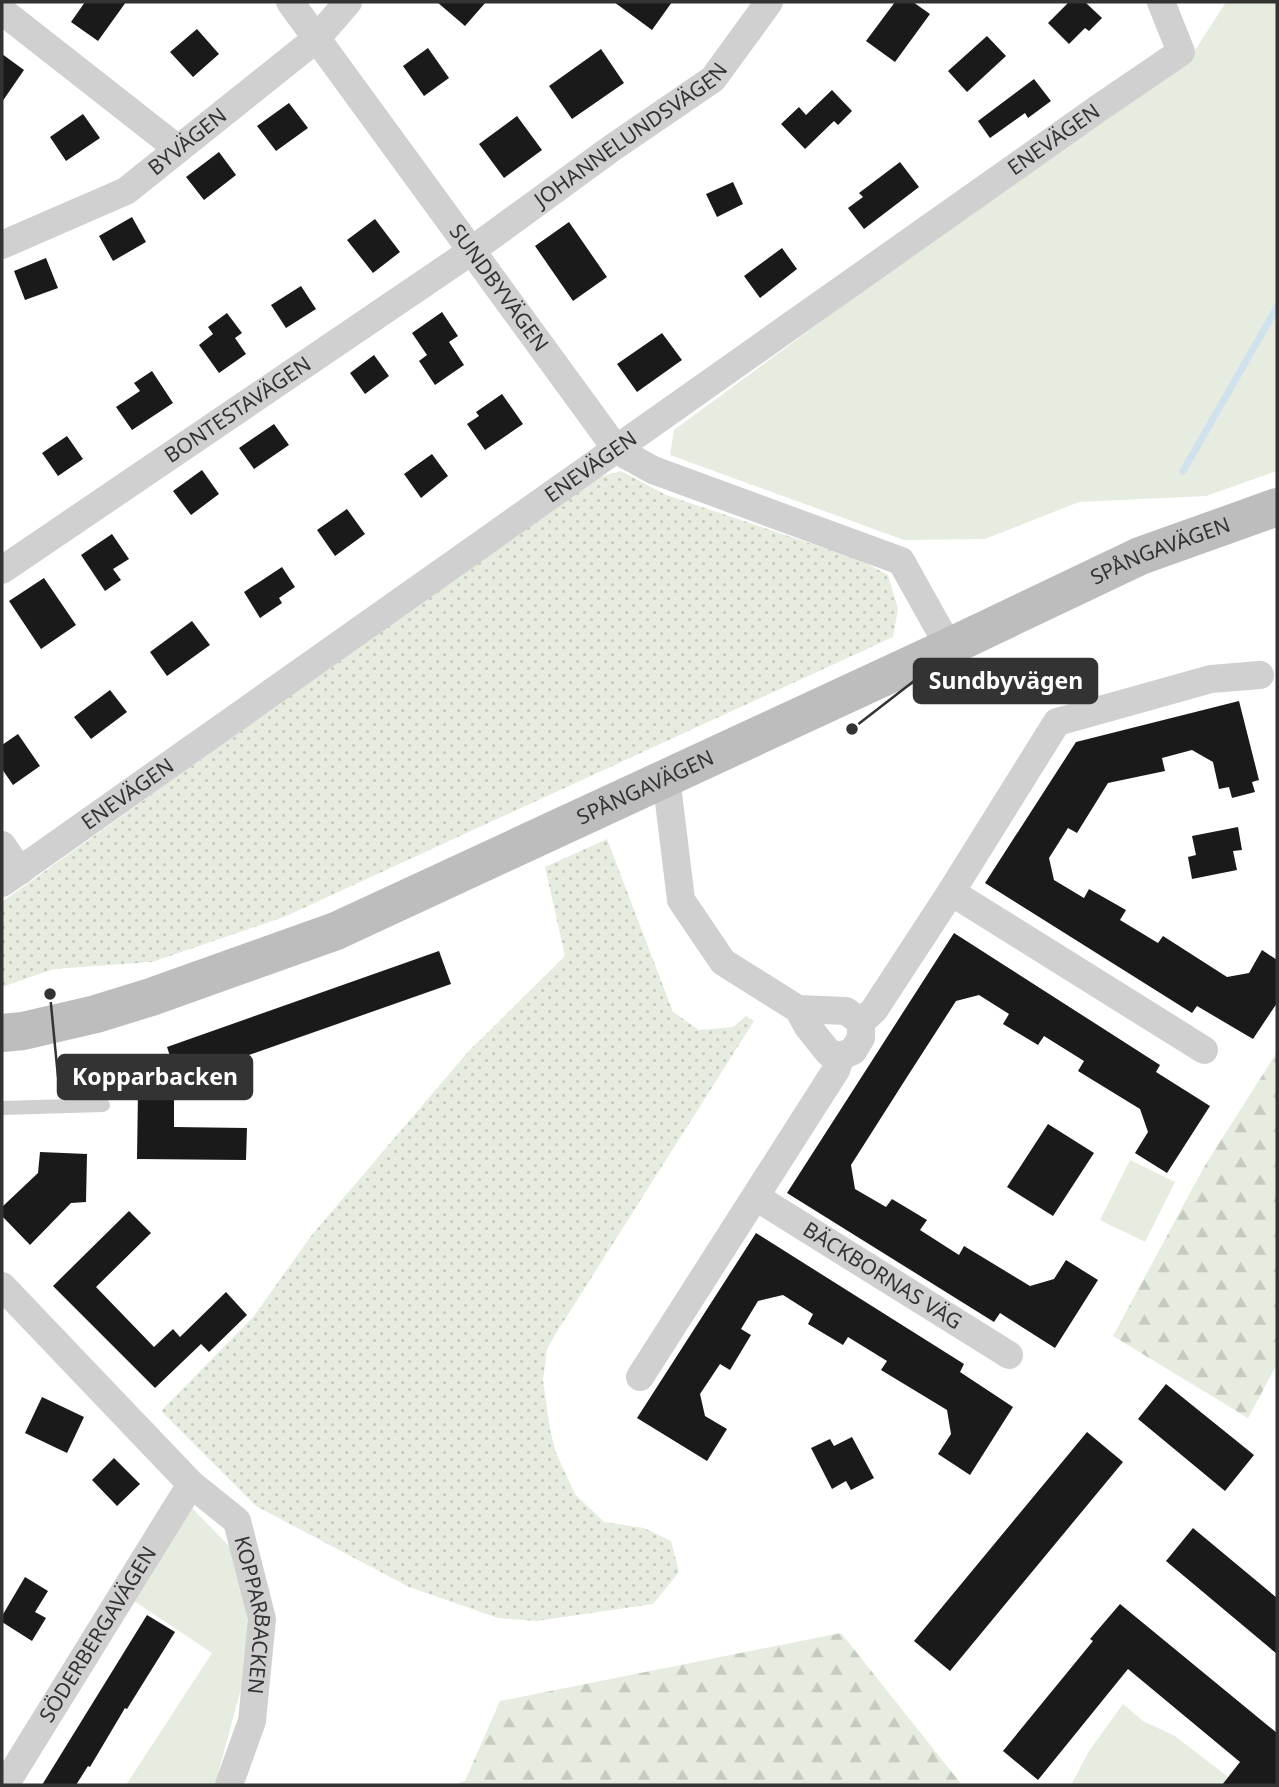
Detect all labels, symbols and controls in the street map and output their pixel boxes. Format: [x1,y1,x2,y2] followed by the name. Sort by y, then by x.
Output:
[527,57,733,214] street label: JOHANNELUNDSVÄGEN
[1002,97,1105,181] street label: ENEVÄGEN
[142,101,232,181] street label: BYVÄGEN
[444,218,555,357] street label: SUNDBYVÄGEN
[158,349,316,469] street label: BONTESTAVÄGEN
[538,424,642,508] street label: ENEVÄGEN
[1085,510,1234,591] street label: SPÅNGAVÄGEN
[914,659,1097,703] callout: Sundbyvägen
[929,664,1083,696] text: Sundbyvägen
[572,743,718,831] street label: SPÅNGAVÄGEN
[75,751,179,836] street label: ENEVÄGEN
[58,1055,252,1099] callout: Kopparbacken
[72,1060,238,1092] text: Kopparbacken
[798,1215,968,1335] street label: BÄCKBORNAS VÄG
[228,1533,277,1695] street label: KOPPARBACKEN
[32,1541,162,1727] street label: SÖDERBERGAVÄGEN

